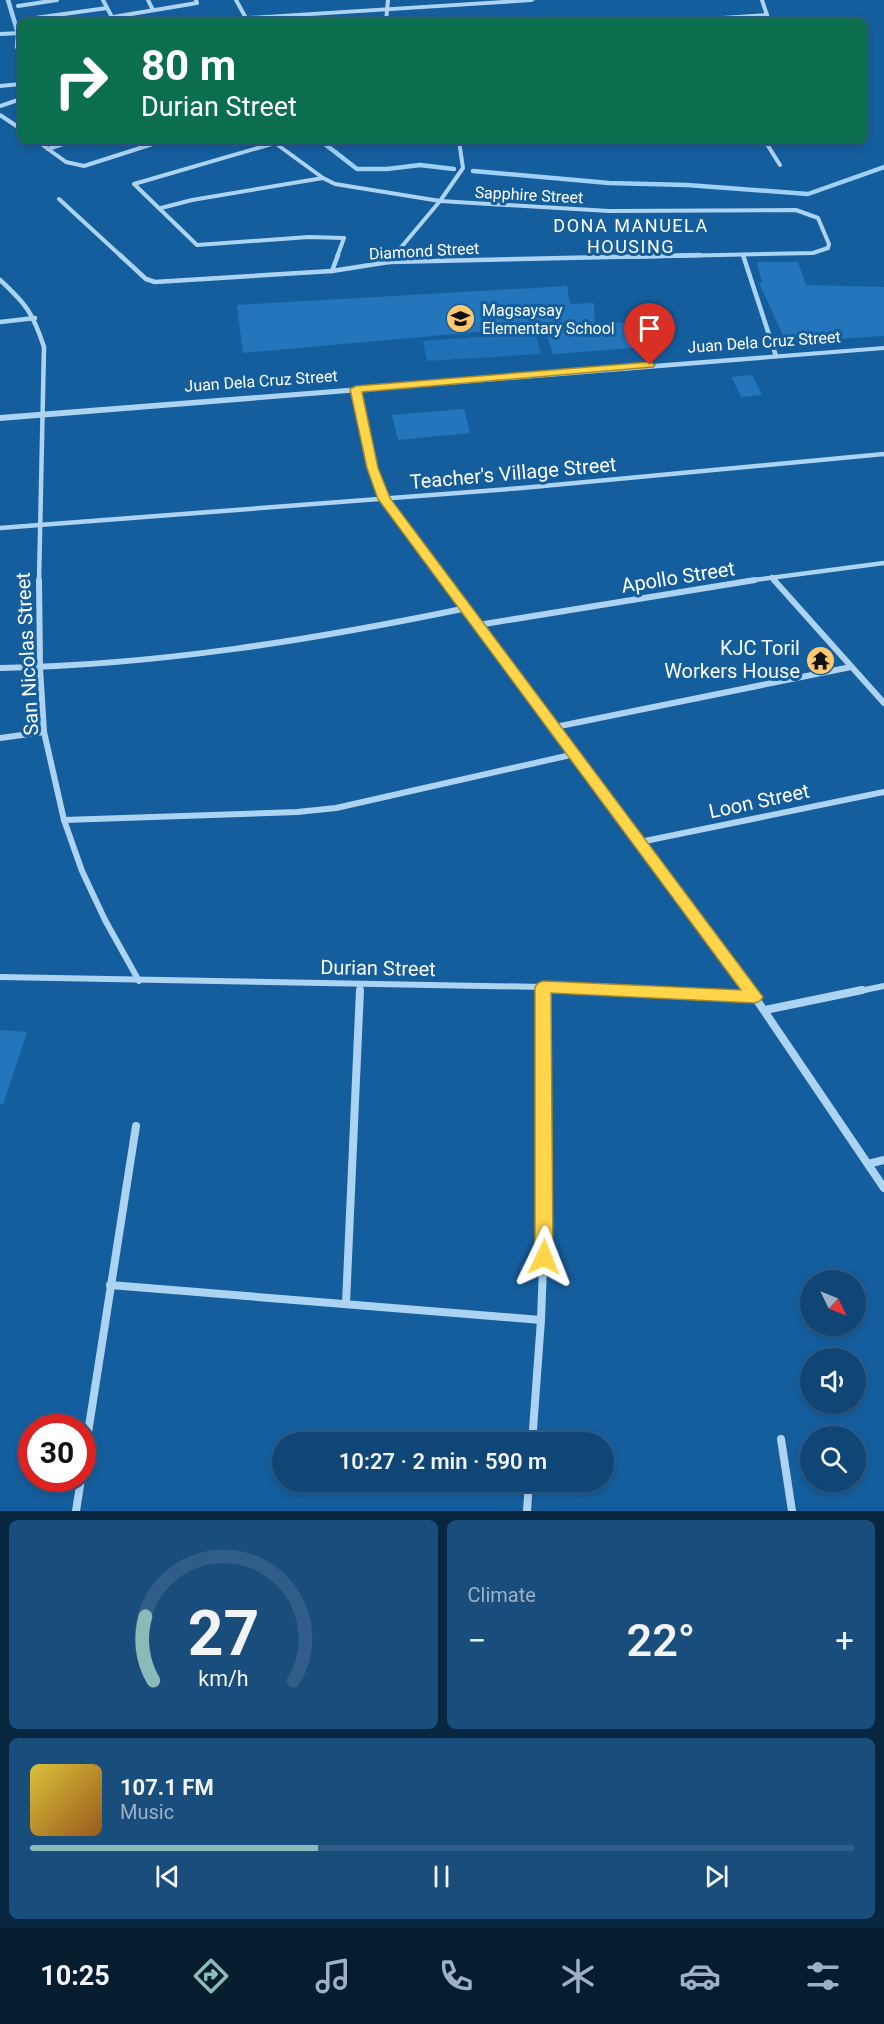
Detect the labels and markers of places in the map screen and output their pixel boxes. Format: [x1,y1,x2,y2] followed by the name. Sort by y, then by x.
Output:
[482,301,615,338] place label: Magsaysay Elementary School
[445,303,477,335] school or university icon: Magsaysay Elementary School
[624,303,675,365] pin
[664,636,800,683] place label: KJC Toril Workers House
[805,644,837,676] temple icon: KJC Toril Workers House

